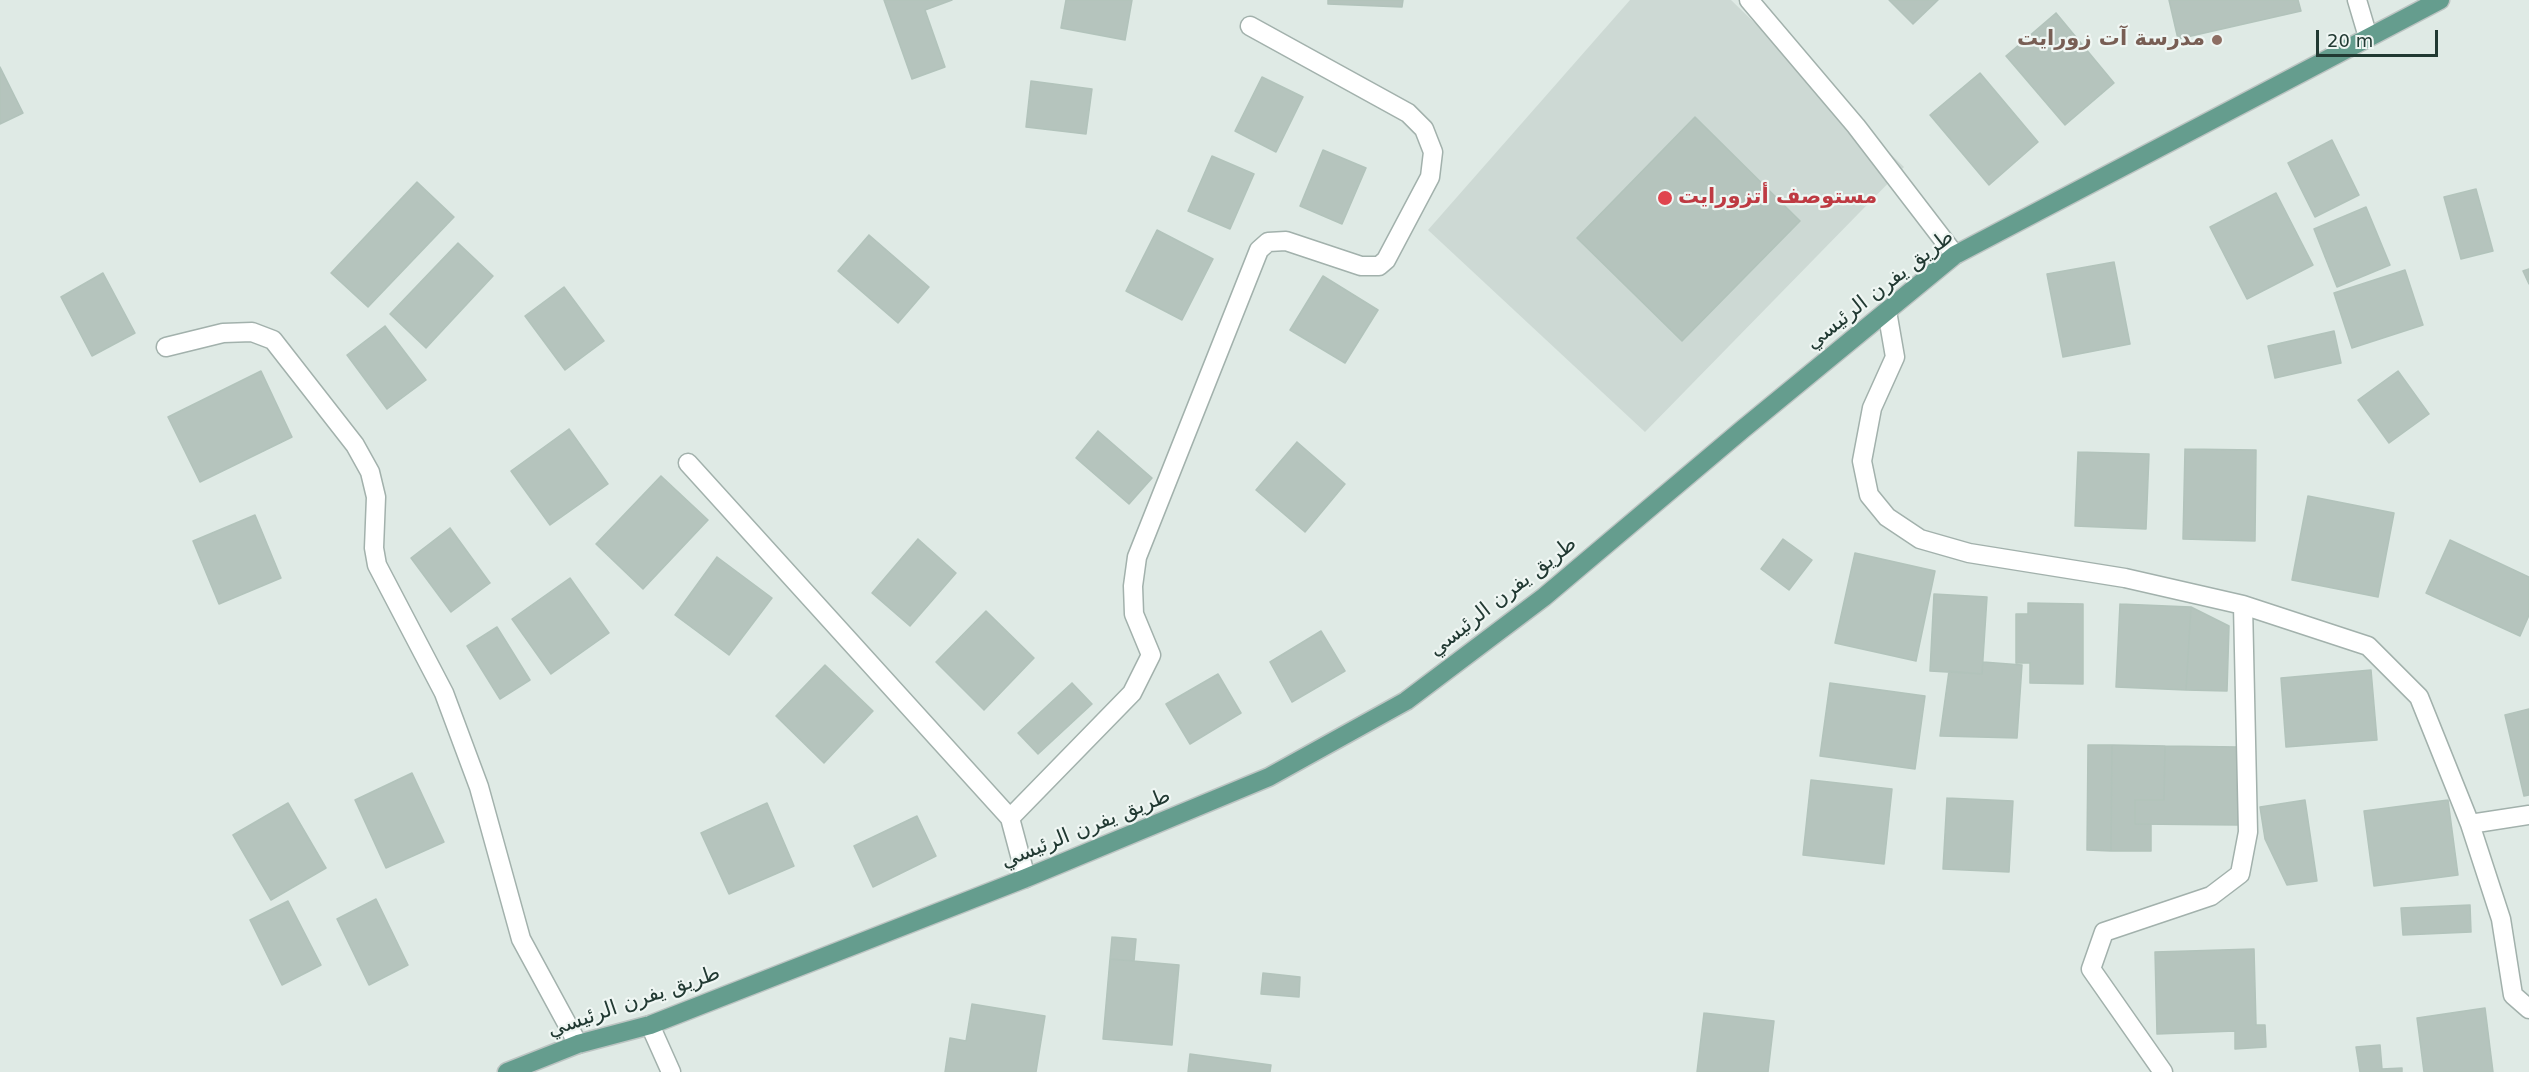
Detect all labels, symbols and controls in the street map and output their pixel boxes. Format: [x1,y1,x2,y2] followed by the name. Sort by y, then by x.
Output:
[2319,18,2440,56] scale bar
[2017,27,2205,53] place label: مدرسة آت زورايت
[2327,30,2373,51] text: 20 m
[2210,33,2224,47] marker: مدرسة آت زورايت
[1678,185,1877,211] place label: مستوصف أتزورايت
[1656,189,1674,207] marker: مستوصف أتزورايت
[1801,224,1959,356] street label: طريق يفرن الرئيسي
[1424,531,1582,663] street label: طريق يفرن الرئيسي
[997,783,1175,875] street label: طريق يفرن الرئيسي
[544,961,724,1043] street label: طريق يفرن الرئيسي

